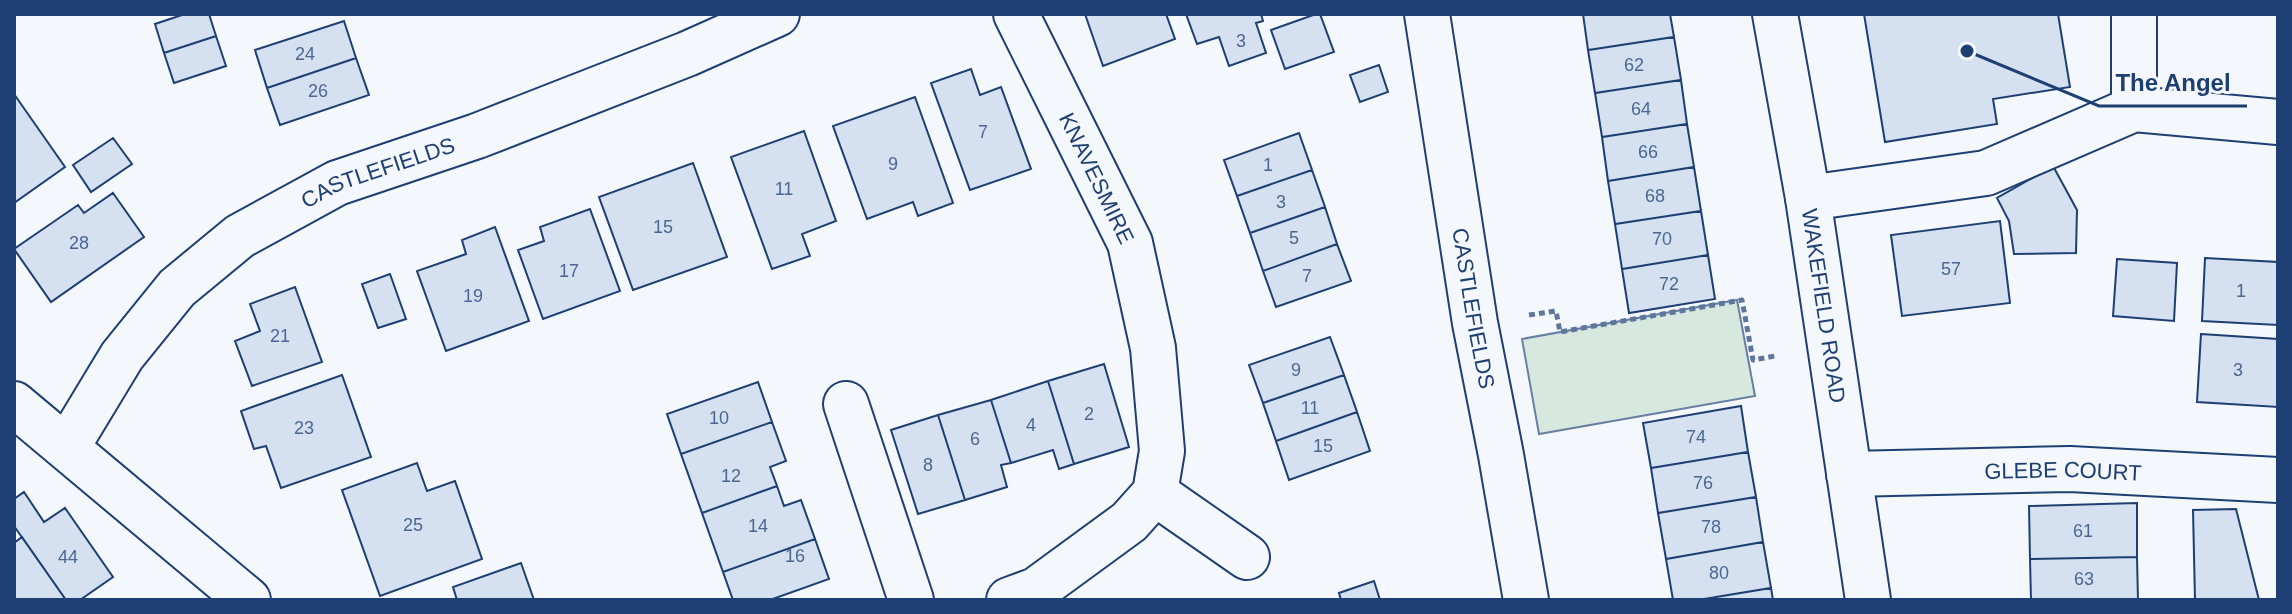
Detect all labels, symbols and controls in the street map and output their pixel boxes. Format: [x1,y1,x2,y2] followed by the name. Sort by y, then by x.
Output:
[1236,31,1246,51] house number: 3
[295,44,315,64] house number: 24
[1624,55,1644,75] house number: 62
[2099,58,2247,106] callout: The Angel
[2115,69,2231,96] text: The Angel
[308,81,328,101] house number: 26
[1631,99,1651,119] house number: 64
[1054,109,1139,248] street label: KNAVESMIRE
[978,122,988,142] house number: 7
[297,132,458,213] street label: CASTLEFIELDS
[1638,142,1658,162] house number: 66
[888,154,898,174] house number: 9
[1263,155,1273,175] house number: 1
[775,179,793,199] house number: 11
[1645,186,1665,206] house number: 68
[1276,192,1286,212] house number: 3
[1797,207,1850,405] street label: WAKEFIELD ROAD
[653,217,673,237] house number: 15
[1447,226,1500,391] street label: CASTLEFIELDS
[1289,228,1299,248] house number: 5
[1652,229,1672,249] house number: 70
[69,233,89,253] house number: 28
[1941,259,1961,279] house number: 57
[559,261,579,281] house number: 17
[1302,266,1312,286] house number: 7
[1659,274,1679,294] house number: 72
[2236,281,2246,301] house number: 1
[463,286,483,306] house number: 19
[270,326,290,346] house number: 21
[1291,360,1301,380] house number: 9
[2233,360,2243,380] house number: 3
[1301,398,1319,418] house number: 11
[1084,404,1094,424] house number: 2
[709,408,729,428] house number: 10
[1026,415,1036,435] house number: 4
[294,418,314,438] house number: 23
[1686,427,1706,447] house number: 74
[970,429,980,449] house number: 6
[1313,436,1333,456] house number: 15
[923,455,933,475] house number: 8
[1984,457,2142,486] street label: GLEBE COURT
[721,466,741,486] house number: 12
[1693,473,1713,493] house number: 76
[403,515,423,535] house number: 25
[748,516,768,536] house number: 14
[1701,517,1721,537] house number: 78
[2073,521,2093,541] house number: 61
[785,546,805,566] house number: 16
[58,547,78,567] house number: 44
[1709,563,1729,583] house number: 80
[2074,569,2094,589] house number: 63

